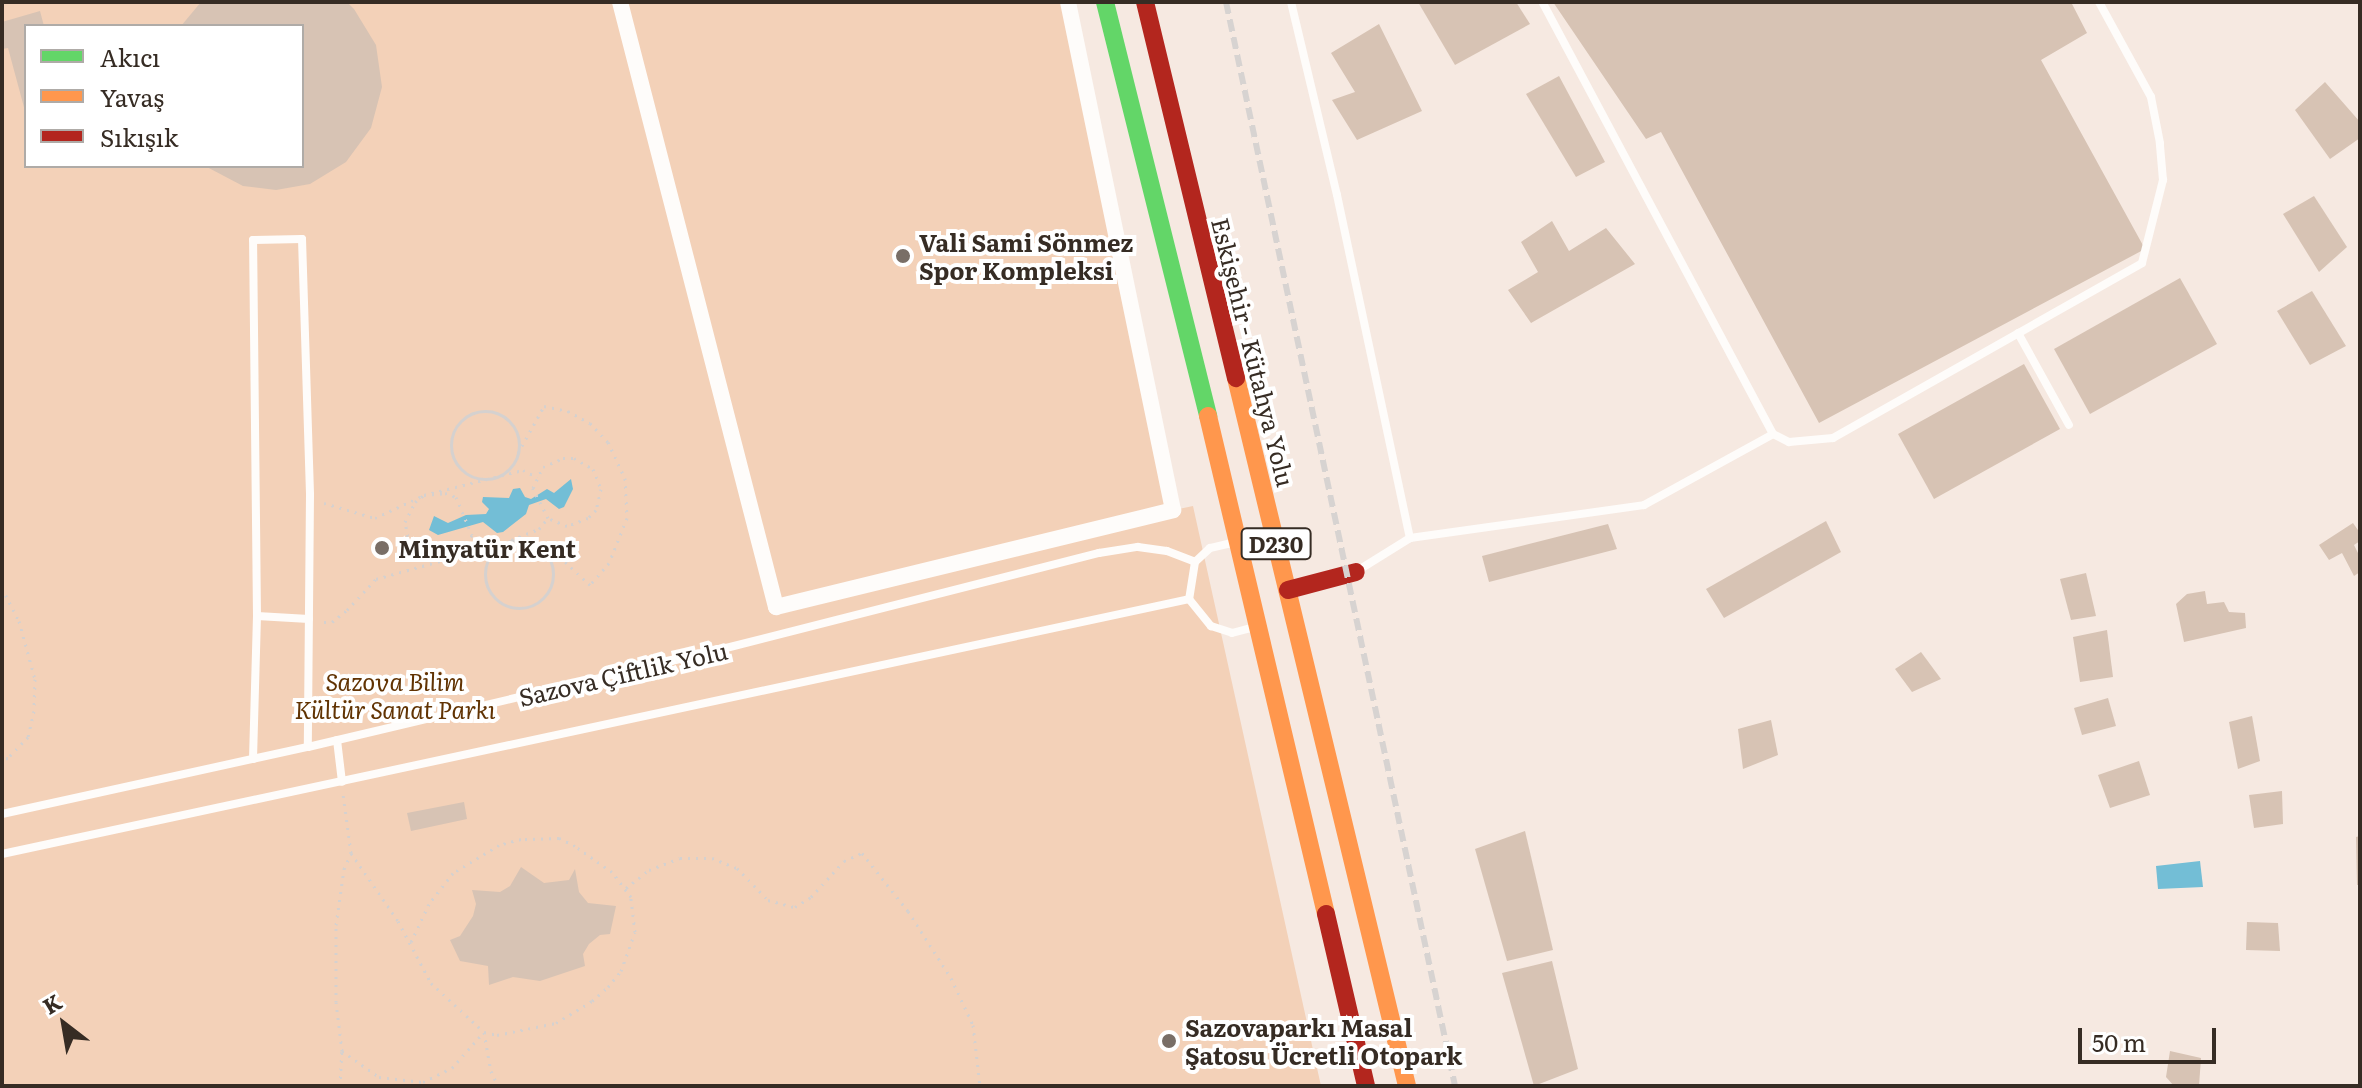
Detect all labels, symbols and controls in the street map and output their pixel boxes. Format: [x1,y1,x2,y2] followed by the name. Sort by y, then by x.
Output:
[24,24,304,168] legend
[100,39,160,74] text: Akıcı
[100,79,164,114] text: Yavaş
[100,119,178,154] text: Sıkışık
[1207,215,1301,489] street label: Eskişehir - Kütahya Yolu
[919,228,1133,284] place label: Vali Sami Sönmez Spor Kompleksi
[894,247,912,265] marker: Vali Sami Sönmez Spor Kompleksi
[1240,526,1312,562] road number: D230
[398,534,576,562] place label: Minyatür Kent
[373,539,391,557] marker: Minyatür Kent
[516,635,730,711] street label: Sazova Çiftlik Yolu
[294,667,496,723] park label: Sazova Bilim Kültür Sanat Parkı
[24,984,104,1064] north arrow
[35,984,67,1022] text: K
[2082,1012,2220,1062] scale bar
[1185,1013,1462,1069] place label: Sazovaparkı Masal Şatosu Ücretli Otopark
[2092,1024,2146,1059] text: 50 m
[1160,1032,1178,1050] marker: Sazovaparkı Masal Şatosu Ücretli Otopark

